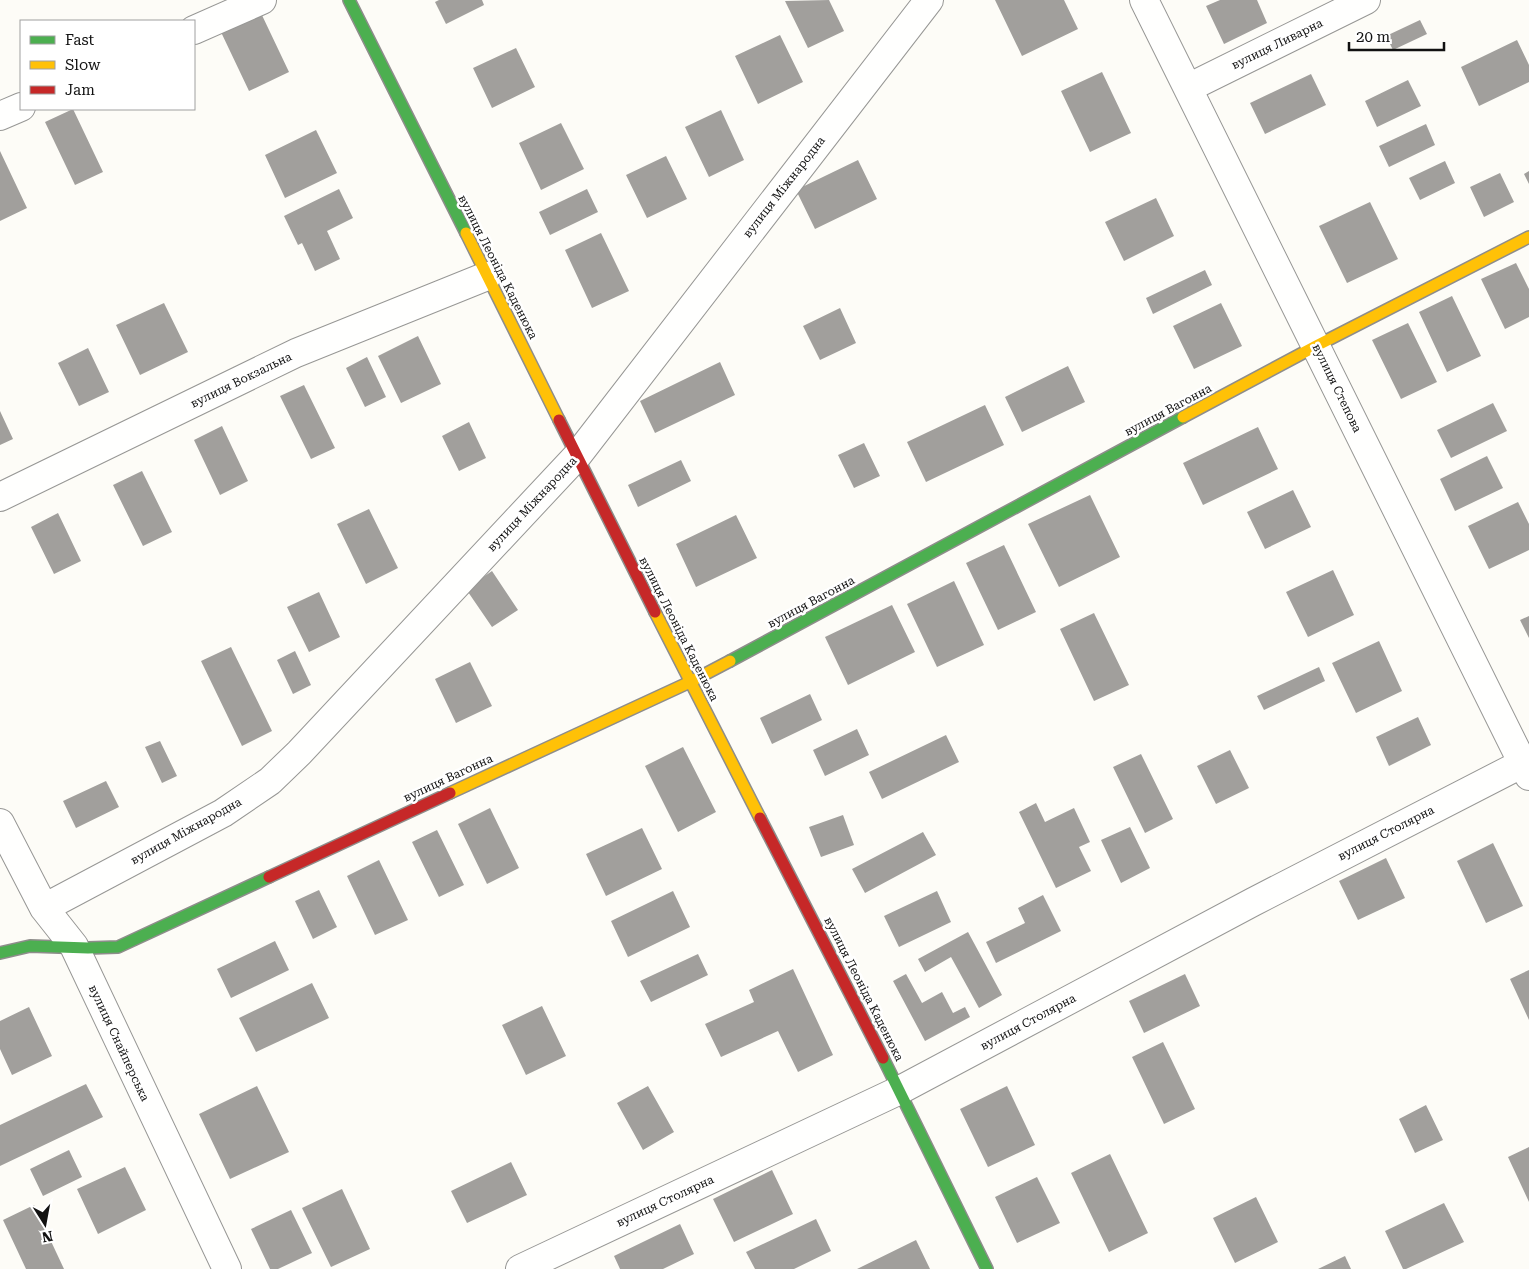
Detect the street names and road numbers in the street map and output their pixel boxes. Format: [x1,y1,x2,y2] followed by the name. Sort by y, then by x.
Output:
[1229,16,1325,72] street label: вулиця Ливарна
[740,133,828,240] street label: вулиця Міжнародна
[455,192,541,342] street label: вулиця Леоніда Каденюка
[1309,341,1365,435] street label: вулиця Степова
[188,349,294,411] street label: вулиця Вокзальна
[1122,381,1214,439] street label: вулиця Вагонна
[484,453,580,554] street label: вулиця Міжнародна
[636,554,722,704] street label: вулиця Леоніда Каденюка
[765,573,857,631] street label: вулиця Вагонна
[401,751,495,805] street label: вулиця Вагонна
[128,794,244,867] street label: вулиця Міжнародна
[1336,802,1437,863] street label: вулиця Столярна
[821,914,907,1064] street label: вулиця Леоніда Каденюка
[86,983,152,1104] street label: вулиця Снайперська
[978,991,1079,1053] street label: вулиця Столярна
[614,1172,716,1230] street label: вулиця Столярна

